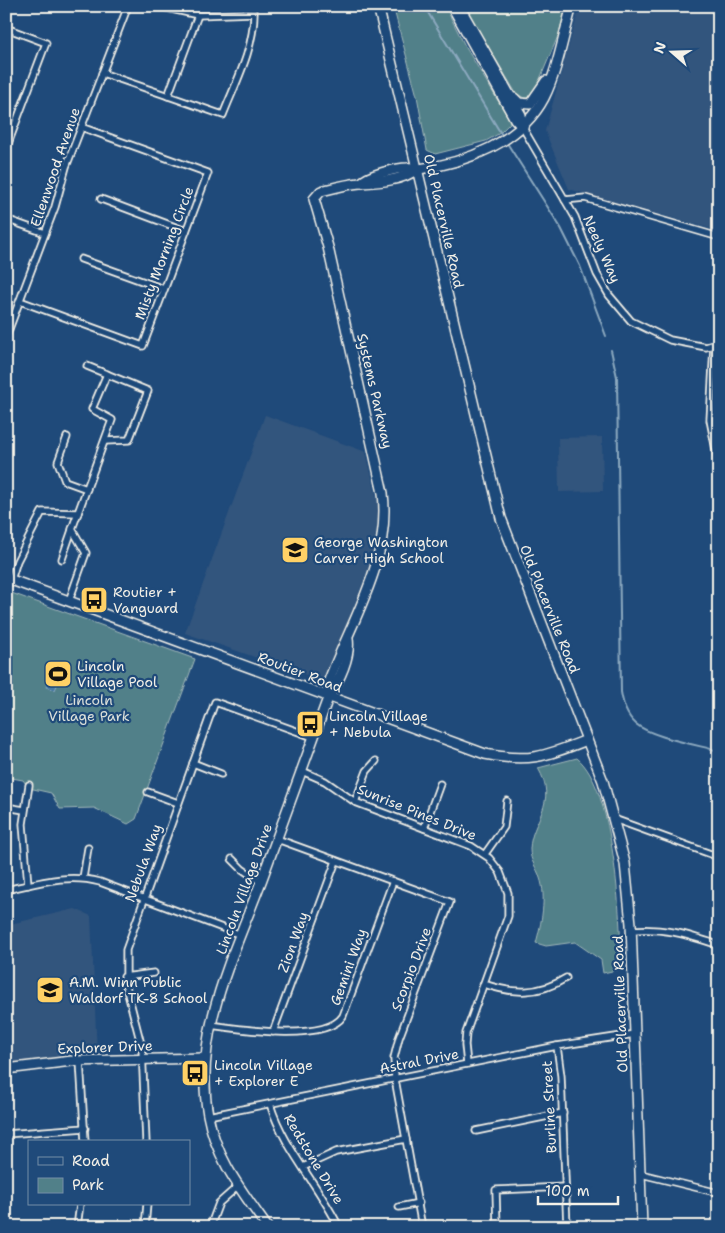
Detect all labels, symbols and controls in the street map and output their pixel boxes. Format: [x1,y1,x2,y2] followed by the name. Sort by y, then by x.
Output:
[648,28,698,78] north arrow
[649,39,670,56] text: N
[26,105,84,229] street label: Ellenwood Avenue
[420,152,468,290] street label: Old Placerville Road
[130,184,198,322] street label: Misty Morning Circle
[579,212,625,286] street label: Neely Way
[353,332,397,450] street label: Systems Parkway
[314,533,449,567] place label: George Washington Carver High School
[280,535,310,565] school or university icon: George Washington Carver High School
[516,542,584,676] street label: Old Placerville Road
[113,583,178,617] place label: Routier + Vanguard
[79,585,109,615] bus stop icon: Routier + Vanguard
[255,648,345,696] street label: Routier Road
[77,657,158,691] place label: Lincoln Village Pool
[43,659,73,689] sports icon: Lincoln Village Pool
[48,691,130,725] park label: Lincoln Village Park
[329,707,428,741] place label: Lincoln Village + Nebula
[295,709,325,739] bus stop icon: Lincoln Village + Nebula
[355,780,479,844] street label: Sunrise Pines Drive
[121,821,165,905] street label: Nebula Way
[212,821,276,957] street label: Lincoln Village Drive
[274,909,312,975] street label: Zion Way
[387,925,435,1013] street label: Scorpio Drive
[326,926,370,1008] street label: Gemini Way
[609,935,631,1073] street label: Old Placerville Road
[69,973,208,1007] place label: A.M. Winn Public Waldorf TK-8 School
[35,975,65,1005] school or university icon: A.M. Winn Public Waldorf TK-8 School
[57,1036,153,1058] street label: Explorer Drive
[378,1044,460,1078] street label: Astral Drive
[214,1056,313,1090] place label: Lincoln Village + Explorer E
[180,1058,210,1088] bus stop icon: Lincoln Village + Explorer E
[538,1060,560,1154] street label: Burline Street
[280,1111,348,1208] street label: Redstone Drive
[28,1140,190,1206] legend
[72,1151,110,1171] text: Road
[538,1173,618,1205] scale bar
[72,1175,104,1195] text: Park
[545,1181,590,1201] text: 100 m

